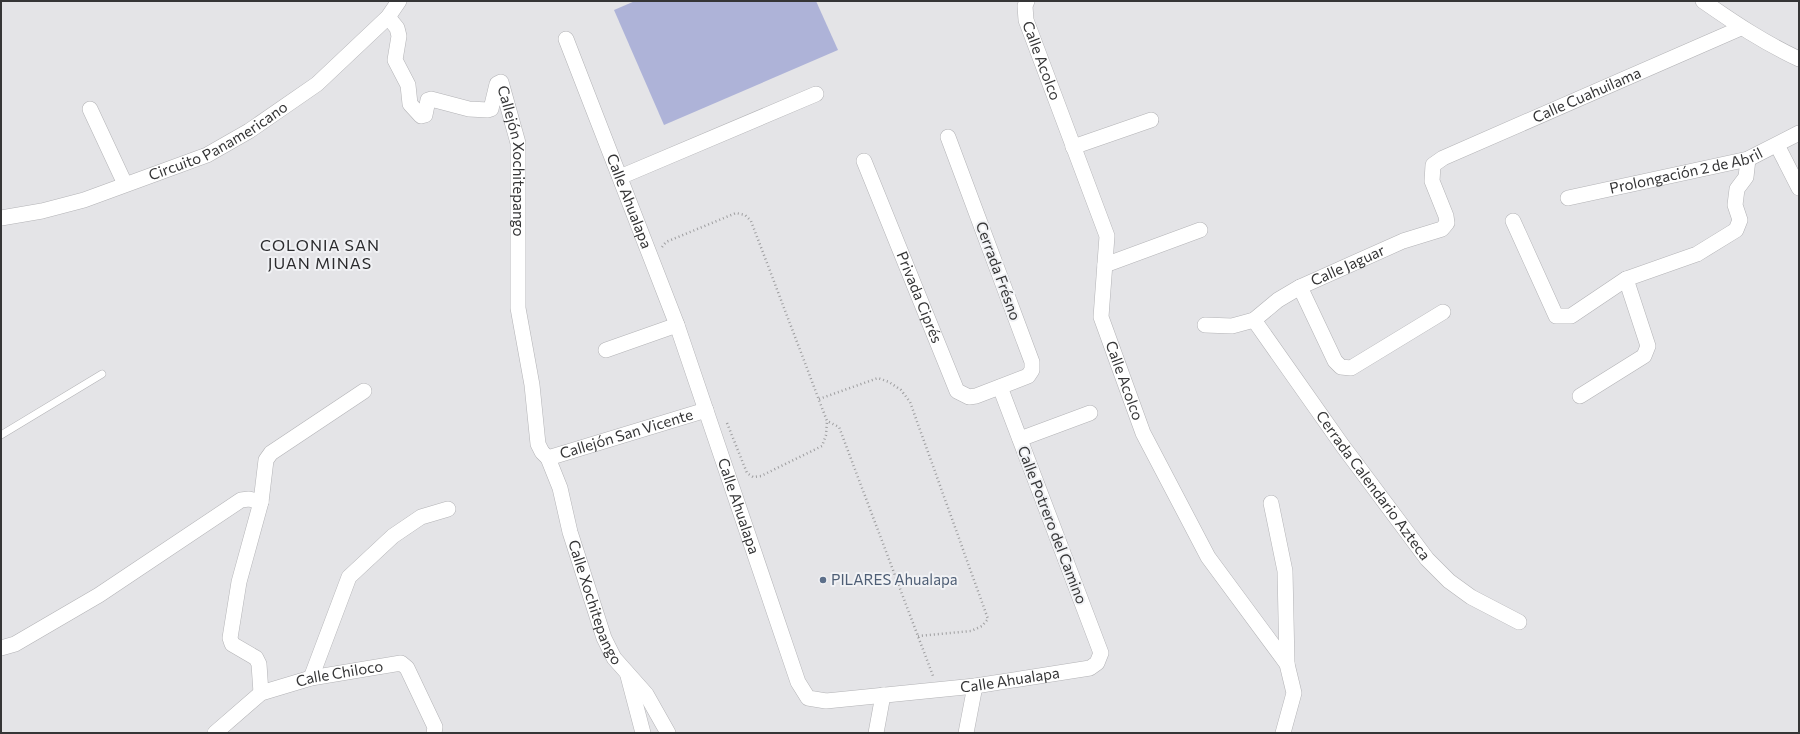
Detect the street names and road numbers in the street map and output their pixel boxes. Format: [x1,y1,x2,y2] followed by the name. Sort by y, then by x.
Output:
[1019,18,1065,103] street label: Calle Acolco
[1529,63,1643,126] street label: Calle Cuahuilama
[494,83,528,236] street label: Callejón Xochitepango
[146,97,291,184] street label: Circuito Panamericano
[1608,143,1765,197] street label: Prolongación 2 de Abril
[603,151,656,251] street label: Calle Ahualapa
[973,219,1025,322] street label: Cerrada Frésno
[1308,240,1387,289] street label: Calle Jaguar
[893,248,947,346] street label: Privada Ciprés
[1102,338,1148,422] street label: Calle Acolco
[557,404,695,462] street label: Callejón San Vicente
[1313,407,1435,563] street label: Cerrada Calendario Azteca
[1014,443,1091,606] street label: Calle Potrero del Camino
[715,455,764,556] street label: Calle Ahualapa
[565,537,626,668] street label: Calle Xochitepango
[293,656,384,690] street label: Calle Chiloco
[959,663,1061,695] street label: Calle Ahualapa

